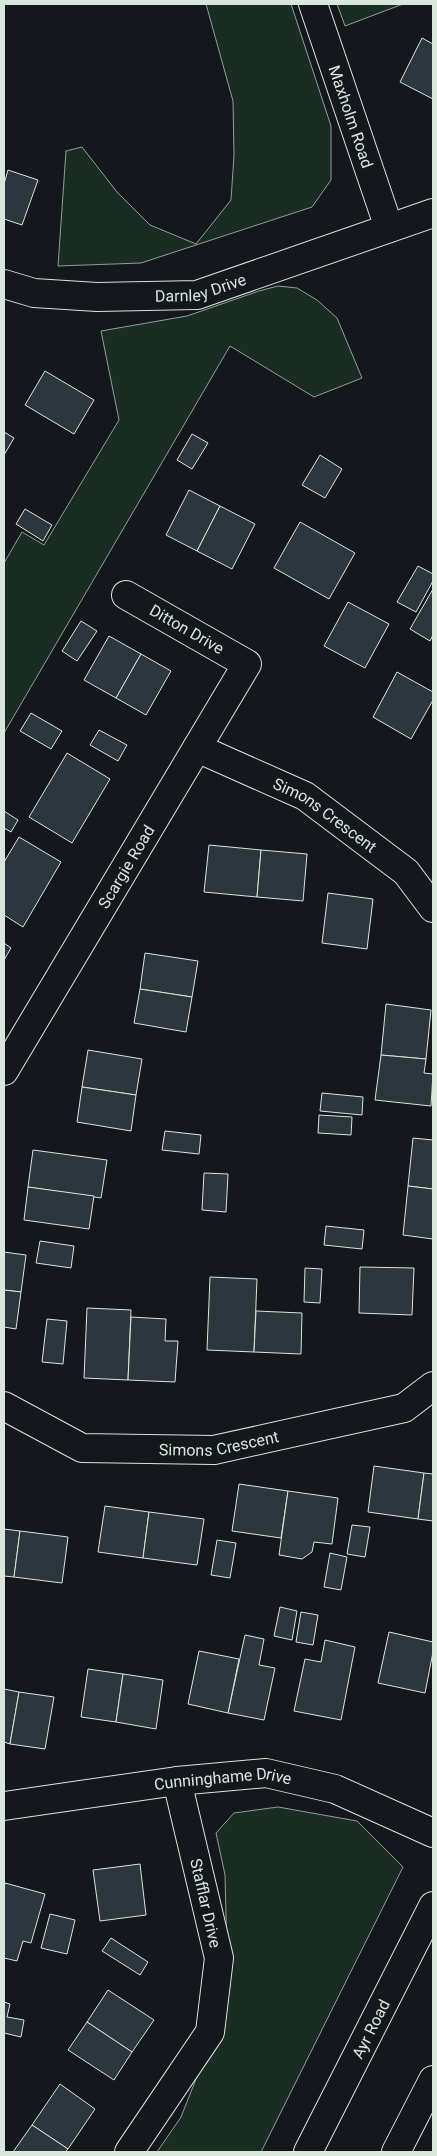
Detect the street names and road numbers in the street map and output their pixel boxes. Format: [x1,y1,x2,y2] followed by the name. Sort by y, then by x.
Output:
[325,63,377,171] street label: Maxholm Road
[155,270,249,306] street label: Darnley Drive
[146,601,227,658] street label: Ditton Drive
[270,774,380,856] street label: Simons Crescent
[94,822,159,912] street label: Scargie Road
[159,1427,281,1460] street label: Simons Crescent
[153,1764,294,1794] street label: Cunninghame Drive
[186,1857,225,1950] street label: Stafflar Drive
[348,1996,394,2062] street label: Ayr Road

